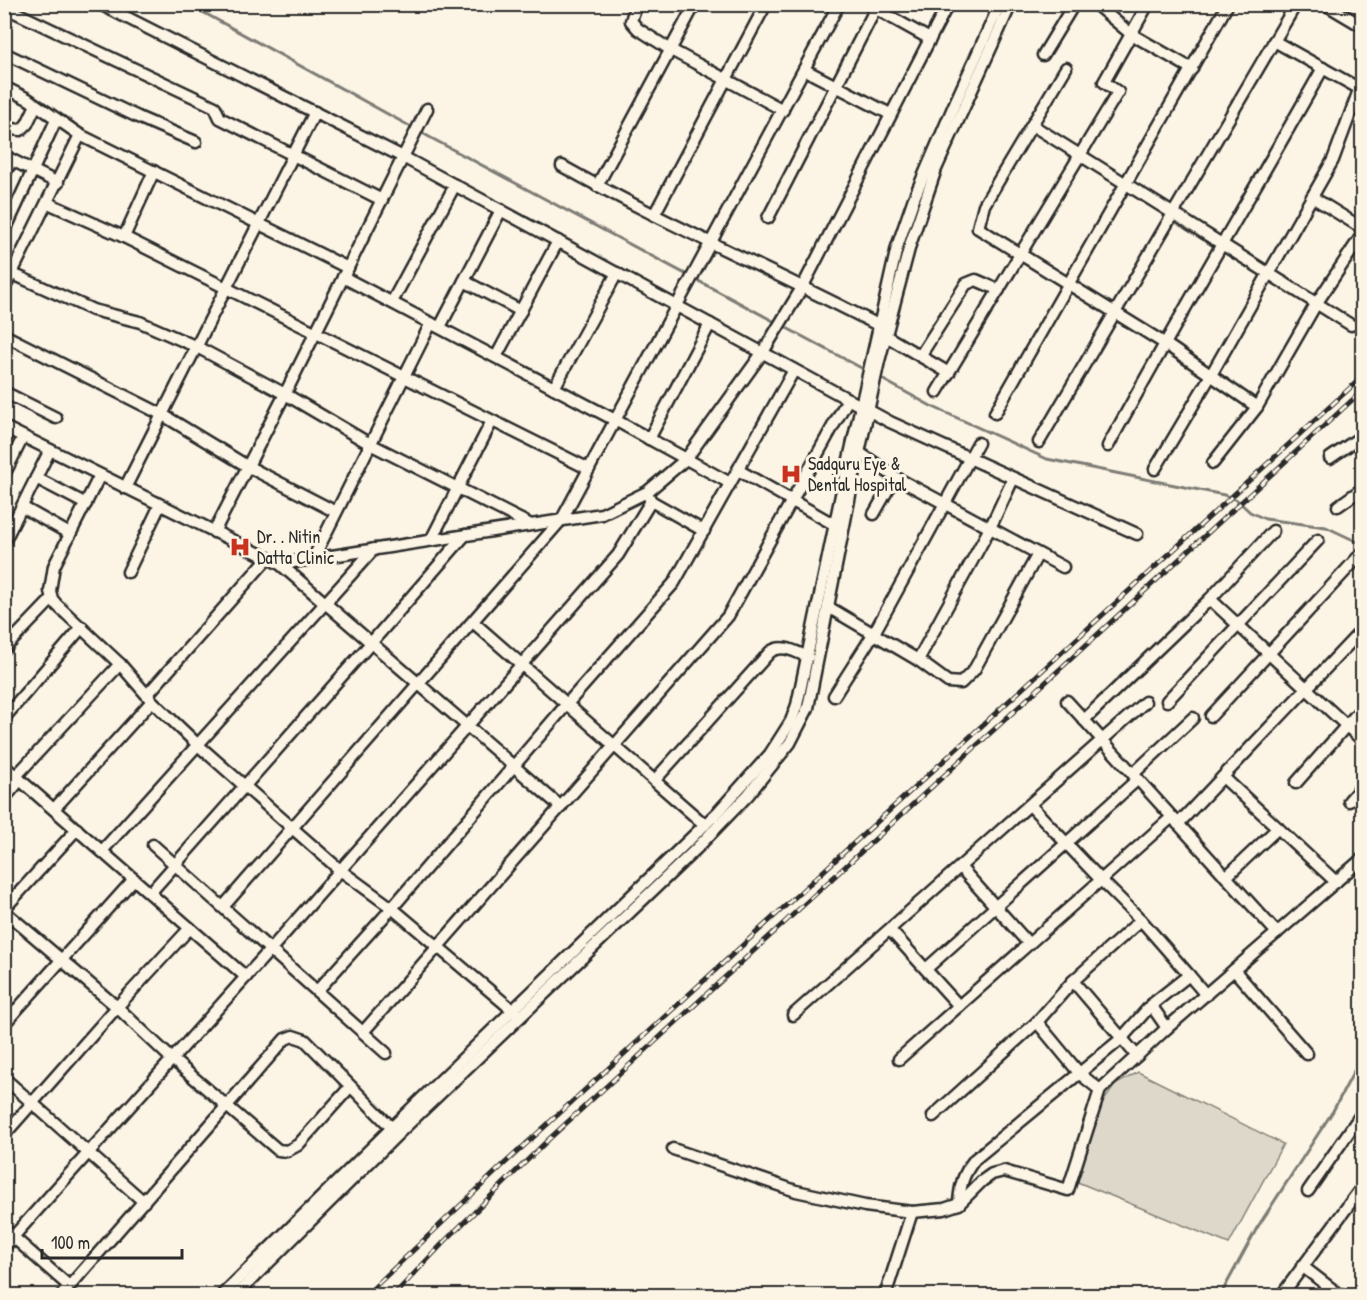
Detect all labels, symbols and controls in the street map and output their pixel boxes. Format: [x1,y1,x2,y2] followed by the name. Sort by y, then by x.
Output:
[808,451,907,497] place label: Sadguru Eye & Dental Hospital
[779,462,803,486] hospital icon: Sadguru Eye & Dental Hospital
[257,524,334,570] place label: Dr. . Nitin Datta Clinic
[228,535,252,559] hospital icon: Dr. . Nitin Datta Clinic
[42,1222,182,1260] scale bar
[51,1230,90,1255] text: 100 m

